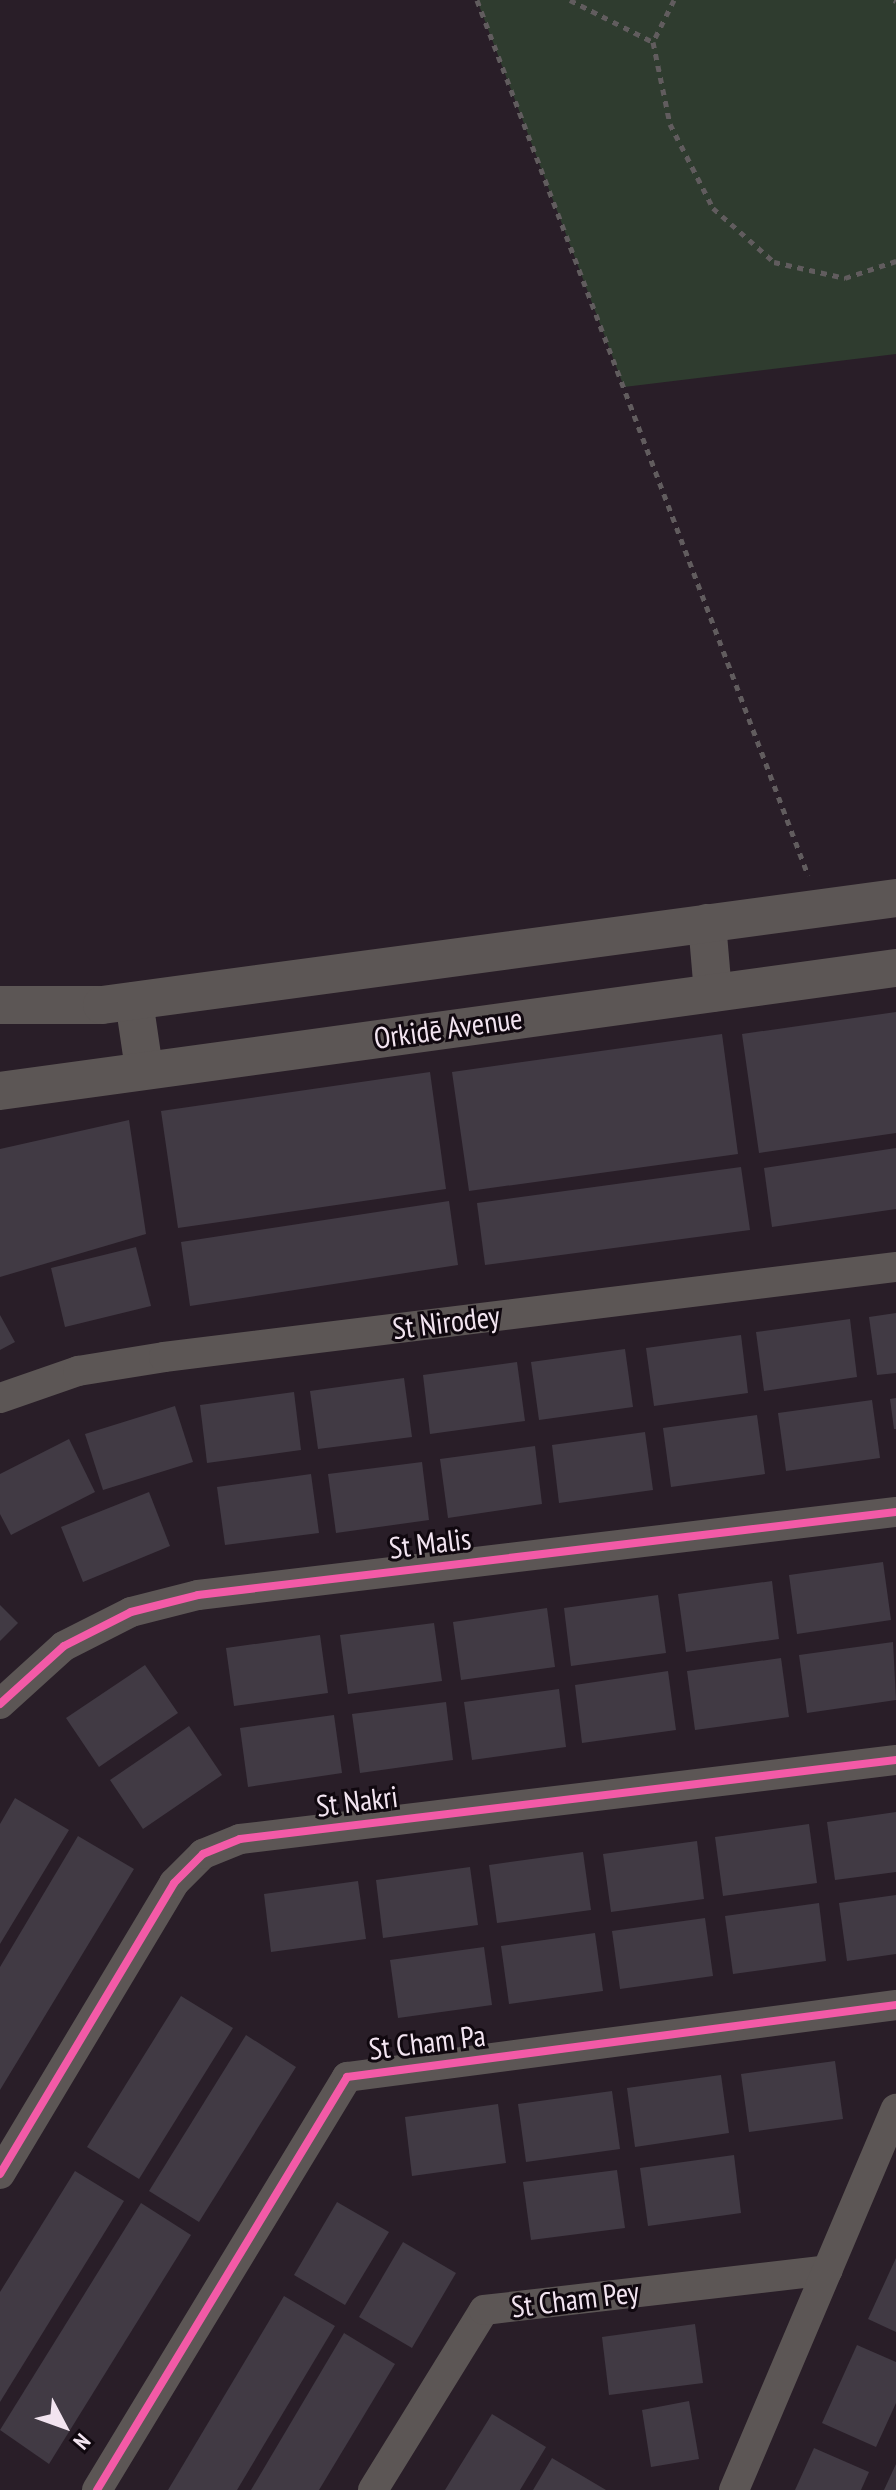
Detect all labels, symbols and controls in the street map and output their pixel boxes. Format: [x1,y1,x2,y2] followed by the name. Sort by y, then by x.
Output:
[371,1000,525,1056] street label: Orkidē Avenue
[390,1298,502,1346] street label: St Nirodey
[387,1520,473,1566] street label: St Malis
[314,1778,400,1824] street label: St Nakri
[367,2017,487,2067] street label: St Cham Pa
[509,2273,641,2325] street label: St Cham Pey
[24,2386,104,2466] north arrow
[68,2428,97,2455] text: N

